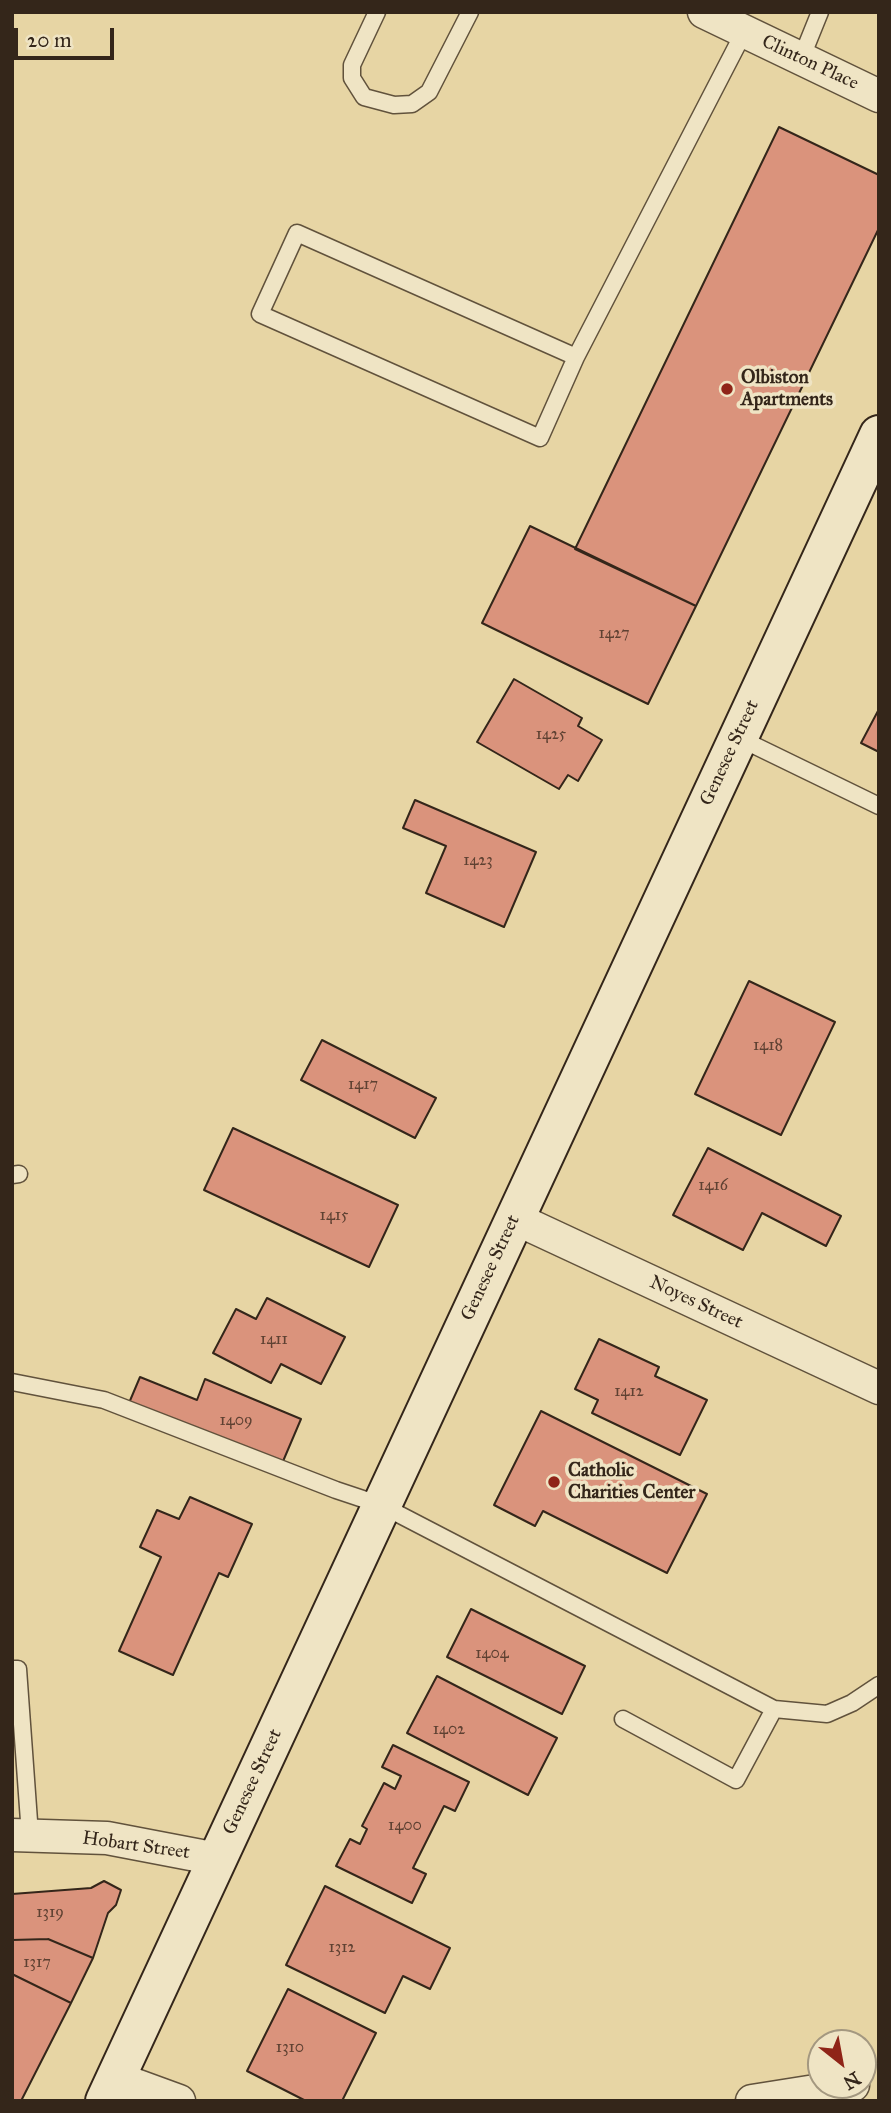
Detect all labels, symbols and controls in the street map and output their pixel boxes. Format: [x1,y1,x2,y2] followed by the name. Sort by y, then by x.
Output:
[18,14,117,58] scale bar
[27,27,72,53] text: 20 m
[758,31,862,95] street label: Clinton Place
[741,367,833,411] place label: Olbiston Apartments
[719,381,735,397] marker: Olbiston Apartments
[598,624,630,644] house number: 1427
[696,697,764,809] street label: Genesee Street
[536,725,566,745] house number: 1425
[463,851,493,871] house number: 1423
[753,1036,783,1056] house number: 1418
[348,1075,378,1095] house number: 1417
[698,1176,728,1196] house number: 1416
[320,1206,348,1226] house number: 1415
[457,1212,525,1324] street label: Genesee Street
[646,1272,746,1334] street label: Noyes Street
[260,1330,288,1350] house number: 1411
[614,1382,644,1402] house number: 1412
[219,1411,253,1431] house number: 1409
[568,1460,695,1504] place label: Catholic Charities Center
[546,1474,562,1490] marker: Catholic Charities Center
[475,1644,509,1664] house number: 1404
[433,1720,465,1740] house number: 1402
[219,1726,287,1838] street label: Genesee Street
[388,1816,422,1836] house number: 1400
[81,1827,191,1865] street label: Hobart Street
[36,1903,64,1923] house number: 1319
[329,1938,355,1958] house number: 1312
[23,1953,51,1973] house number: 1317
[807,2029,877,2099] north arrow
[276,2038,304,2058] house number: 1310
[839,2067,865,2095] text: N

